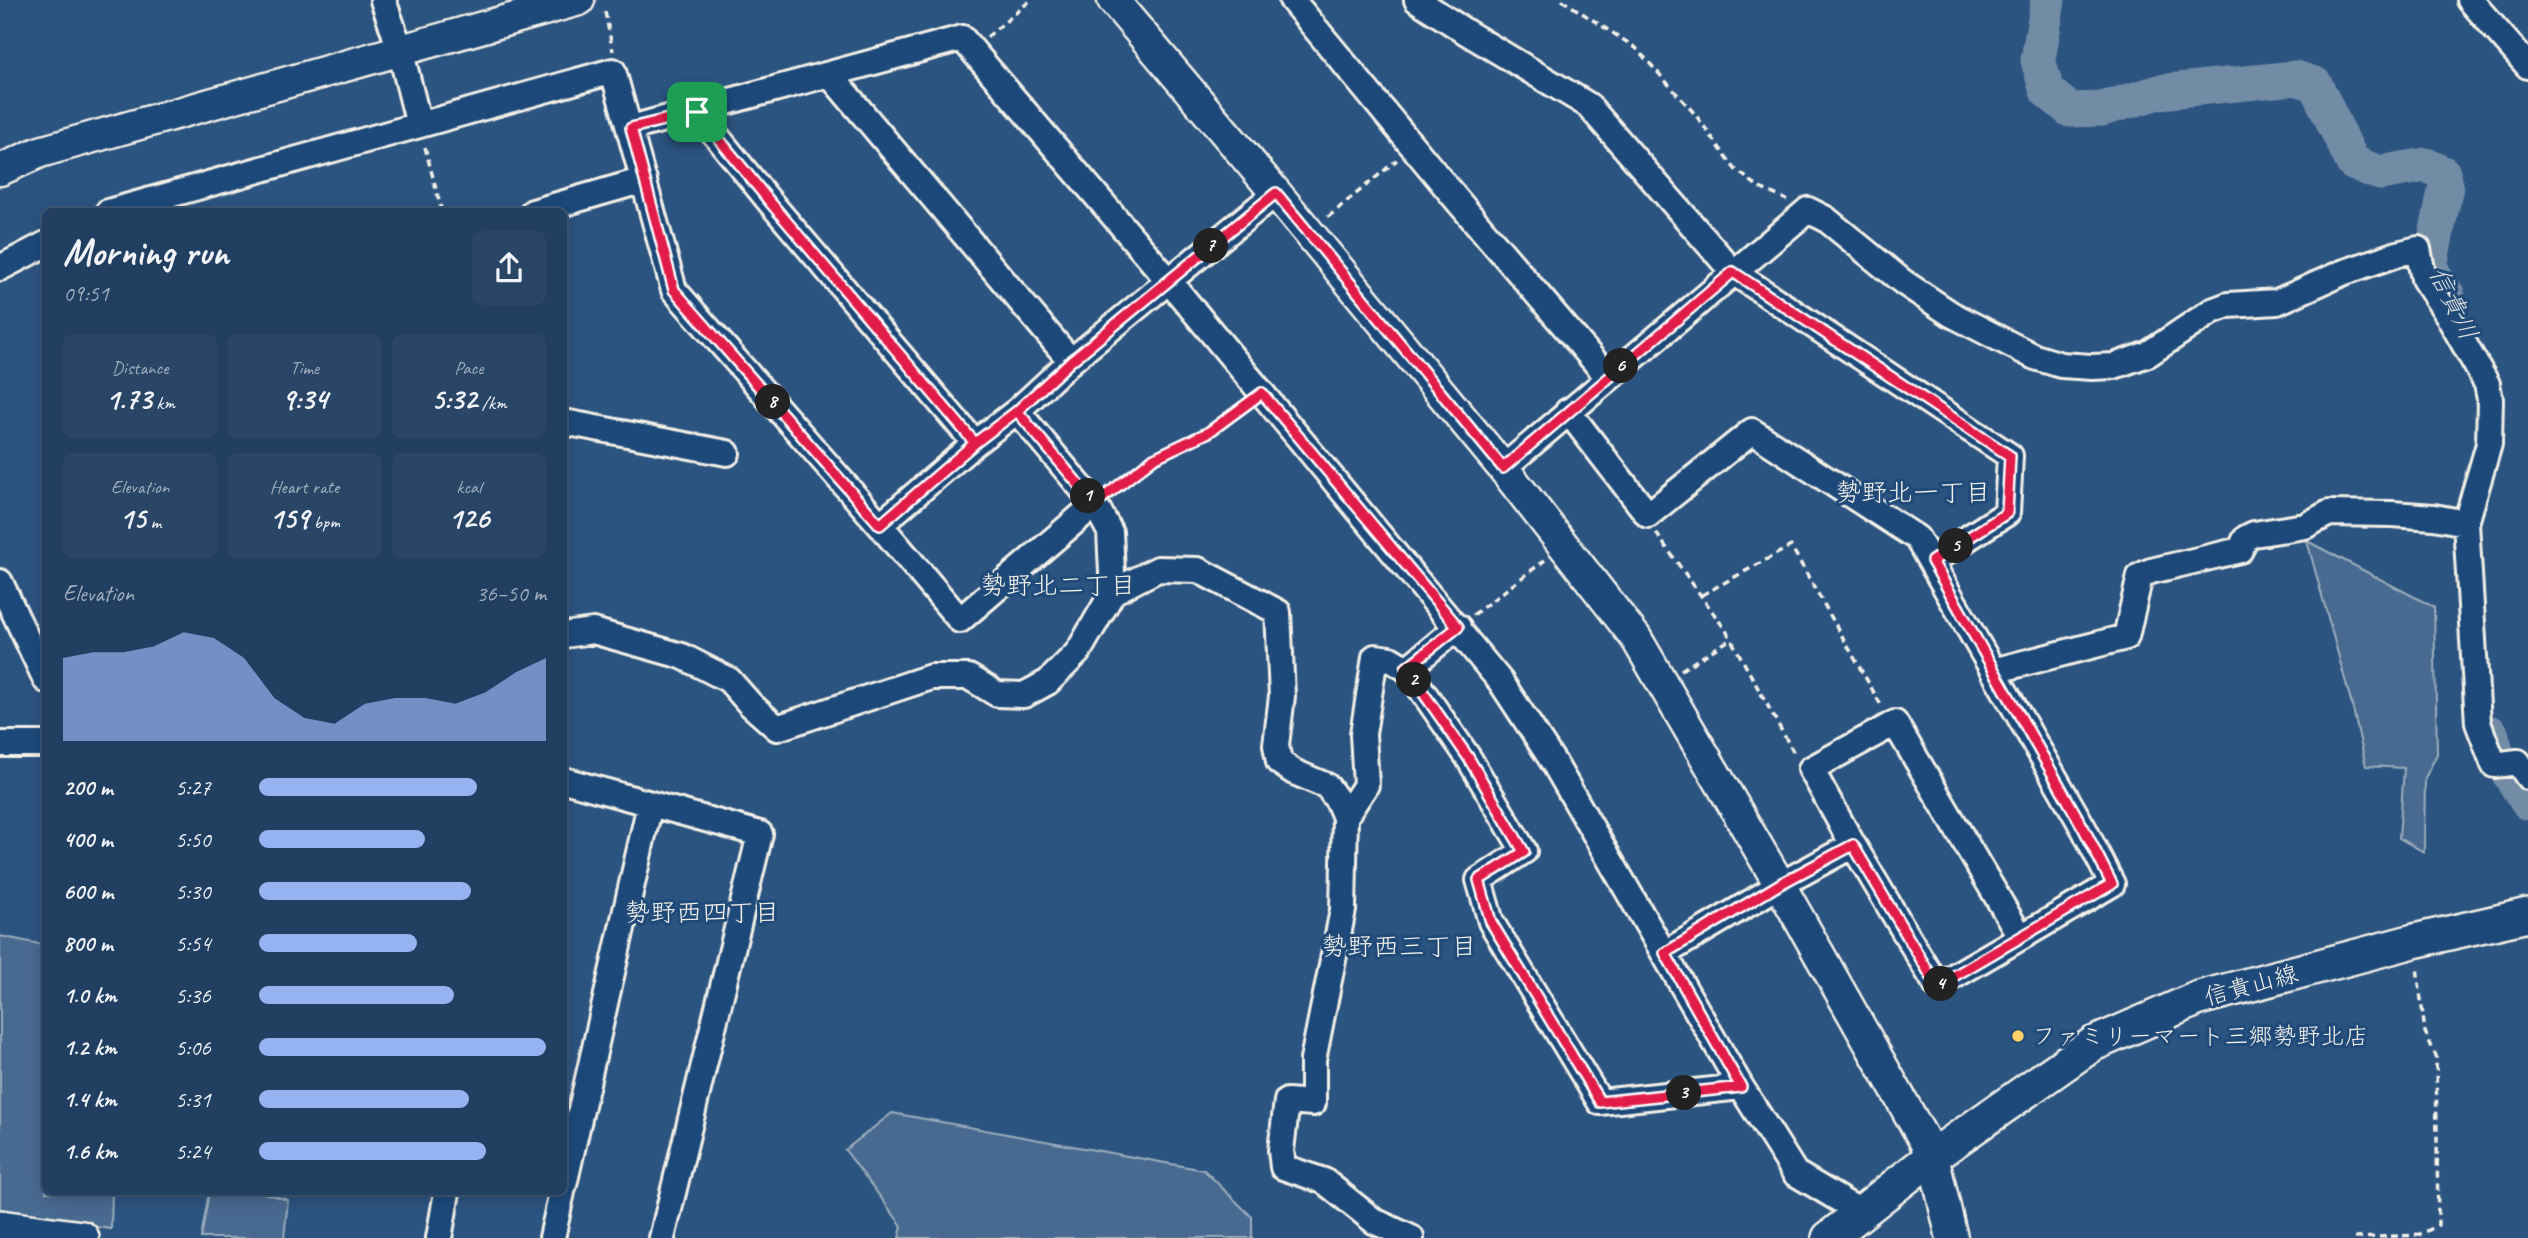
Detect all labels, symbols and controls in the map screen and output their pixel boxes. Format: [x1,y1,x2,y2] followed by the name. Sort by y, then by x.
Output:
[667,82,727,142] pin
[678,93,716,131] icon: arrive
[63,229,229,276] text: Morning run
[1194,229,1228,264] pin: 7
[472,231,546,305] button: share
[1206,233,1215,257] text: 7
[2422,261,2485,346] water label: 信貴川
[63,279,109,308] text: 09:51
[1604,348,1638,384] pin: 6
[1616,353,1625,377] text: 6
[112,356,169,380] text: Distance
[290,356,319,380] text: Time
[454,356,483,380] text: Pace
[105,380,152,418] text: 1.73
[281,380,328,418] text: 9:34
[431,380,477,418] text: 5:32
[756,384,790,420] pin: 8
[768,389,777,413] text: 8
[152,391,175,415] text: km
[477,391,507,415] text: /km
[111,475,169,499] text: Elevation
[270,475,339,499] text: Heart rate
[456,475,481,499] text: kcal
[1835,476,1991,509] district label: 勢野北一丁目
[1070,478,1106,514] pin: 1
[1083,483,1092,507] text: 1
[119,499,146,537] text: 15
[269,499,309,537] text: 159
[448,499,489,537] text: 126
[146,510,161,534] text: m
[309,510,340,534] text: bpm
[1938,528,1974,564] pin: 5
[1951,533,1960,557] text: 5
[980,569,1136,602] district label: 勢野北二丁目
[63,579,134,608] text: Elevation
[476,579,546,608] text: 36–50 m
[1396,662,1432,698] pin: 2
[1409,667,1418,691] text: 2
[63,773,113,802] text: 200 m
[175,773,211,802] text: 5:27
[63,825,113,854] text: 400 m
[175,825,211,854] text: 5:50
[63,877,113,906] text: 600 m
[175,877,211,906] text: 5:30
[624,896,780,929] district label: 勢野西四丁目
[63,929,113,958] text: 800 m
[175,929,211,958] text: 5:54
[1321,930,1477,963] district label: 勢野西三丁目
[2201,958,2301,1012] street label: 信貴山線
[1924,967,1958,1002] pin: 4
[1936,971,1945,995] text: 4
[63,981,117,1010] text: 1.0 km
[175,981,211,1010] text: 5:36
[2032,1021,2368,1051] place label: ファミリーマート三郷勢野北店
[2010,1028,2026,1044] marker: ファミリーマート三郷勢野北店
[63,1033,117,1062] text: 1.2 km
[175,1033,211,1062] text: 5:06
[1666,1076,1702,1110] pin: 3
[1679,1080,1688,1104] text: 3
[63,1085,117,1114] text: 1.4 km
[175,1085,211,1114] text: 5:31
[63,1137,117,1166] text: 1.6 km
[175,1137,211,1166] text: 5:24

